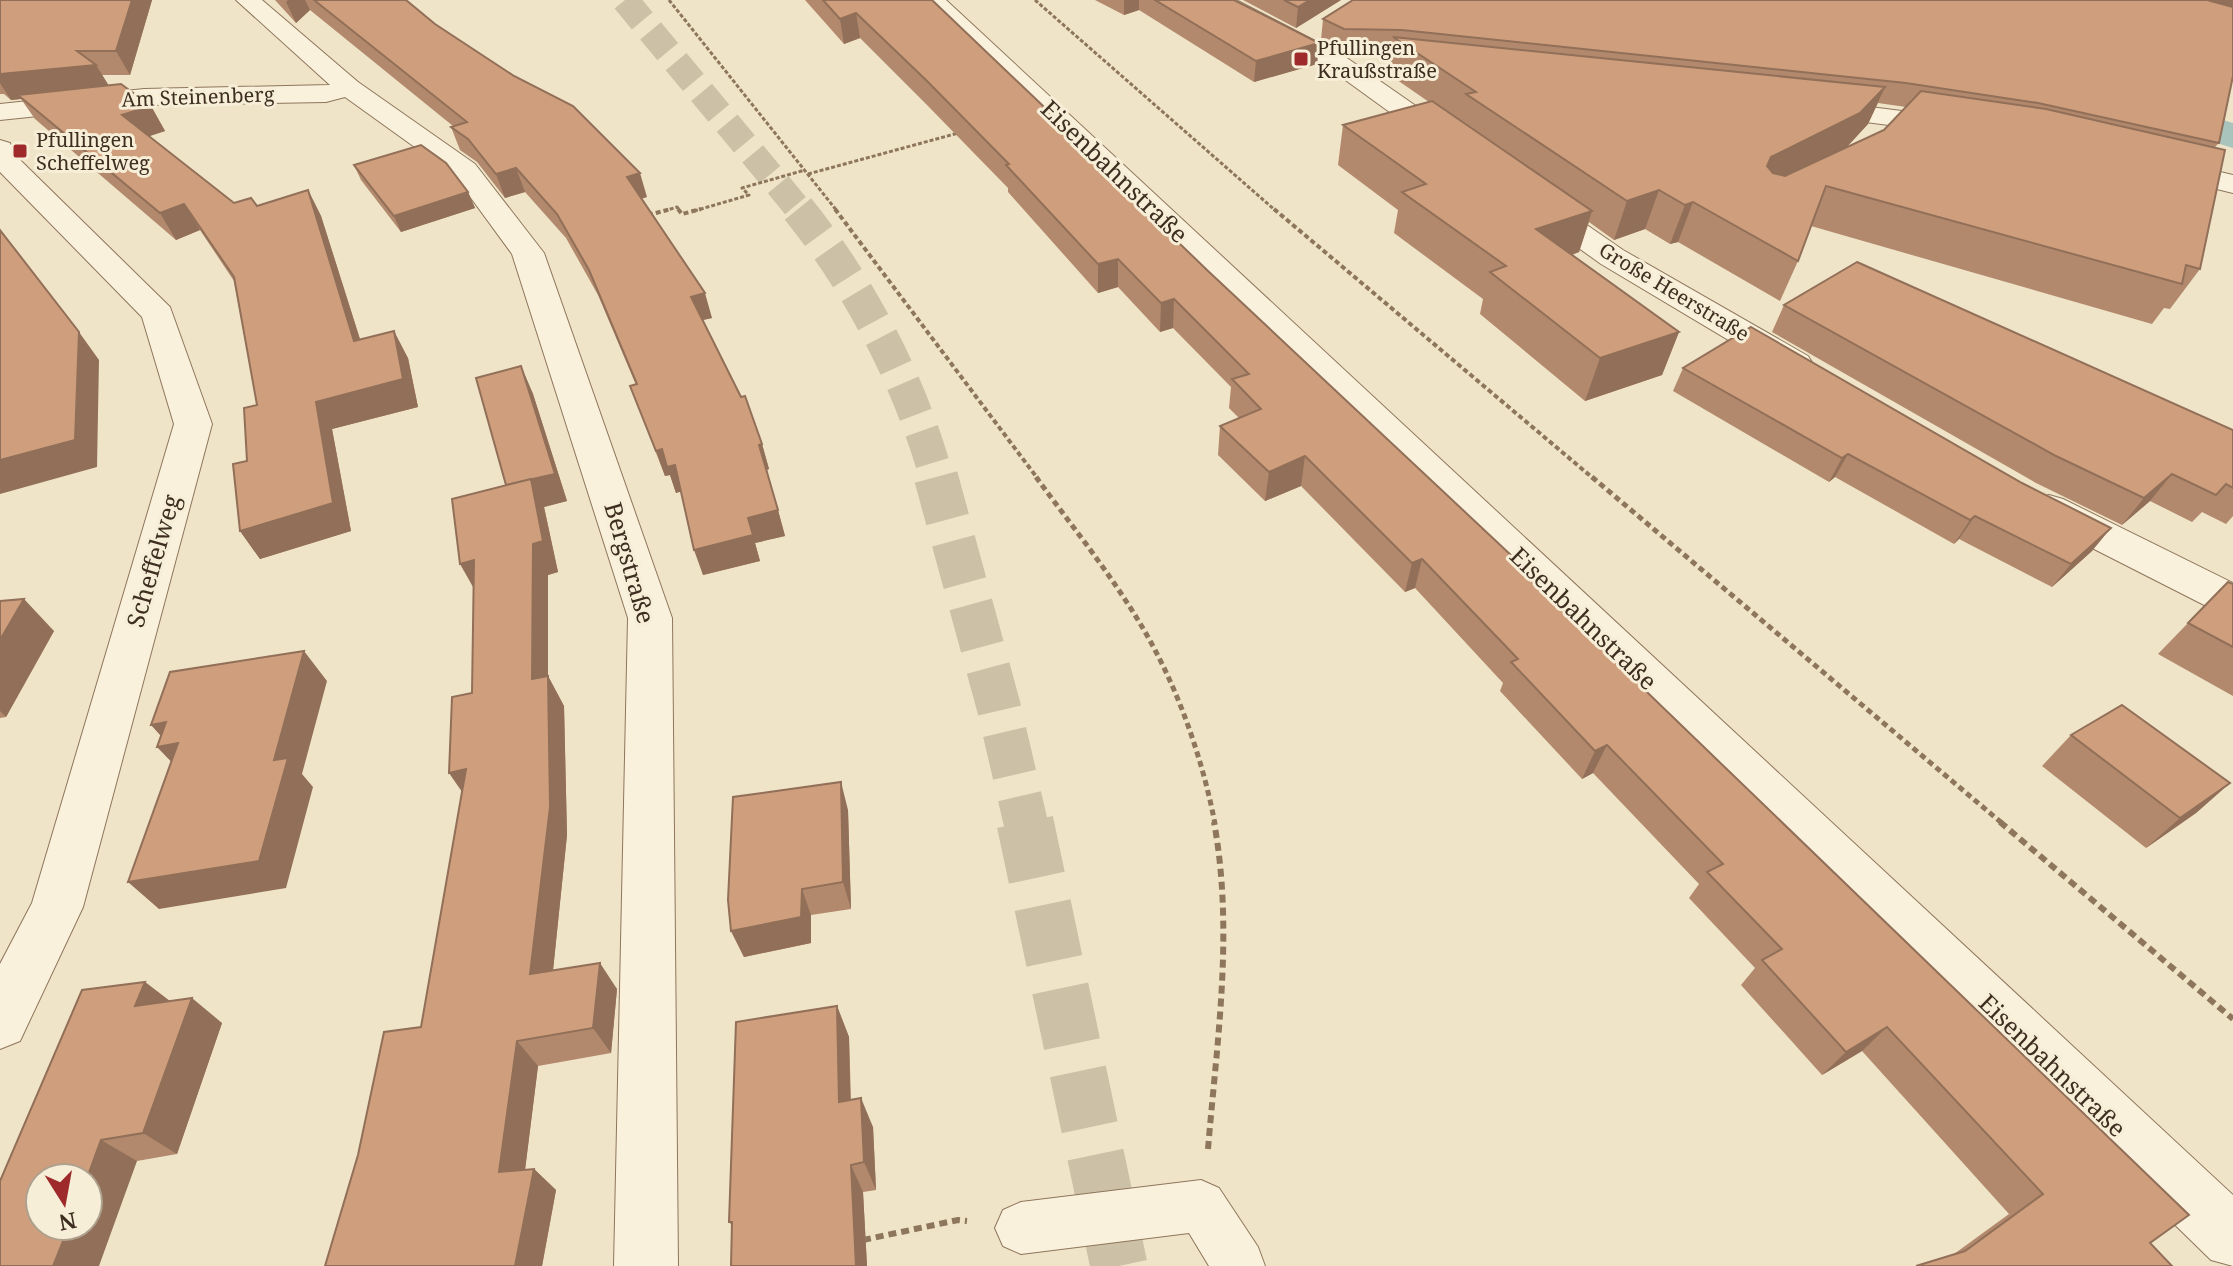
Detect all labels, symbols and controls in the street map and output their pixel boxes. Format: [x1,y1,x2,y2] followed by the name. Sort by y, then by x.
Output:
[1317,34,1437,84] place label: Pfullingen Kraußstraße
[1292,50,1310,68] marker: Pfullingen Kraußstraße
[121,80,275,113] street label: Am Steinenberg
[1034,92,1196,250] street label: Eisenbahnstraße
[36,126,150,176] place label: Pfullingen Scheffelweg
[11,142,29,160] marker: Pfullingen Scheffelweg
[1594,236,1754,347] street label: Große Heerstraße
[118,490,187,631] street label: Scheffelweg
[597,498,663,627] street label: Bergstraße
[1503,539,1665,697] street label: Eisenbahnstraße
[1972,986,2134,1144] street label: Eisenbahnstraße
[24,1162,104,1242] north arrow
[57,1206,79,1239] text: N

